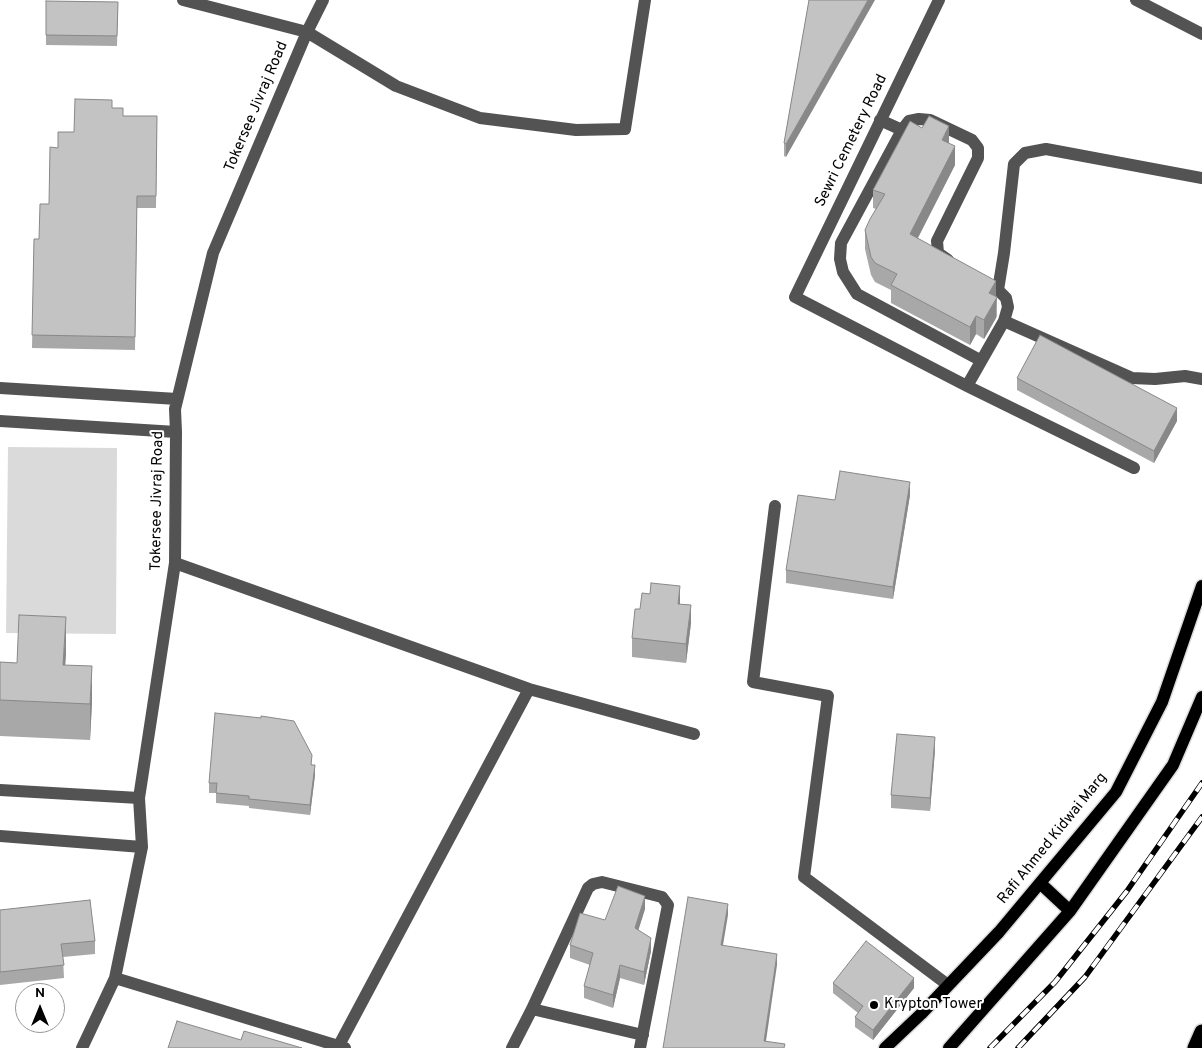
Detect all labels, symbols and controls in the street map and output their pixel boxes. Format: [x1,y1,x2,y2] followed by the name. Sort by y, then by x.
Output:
[221,39,293,175] street label: Tokersee Jivraj Road
[812,72,892,210] street label: Sewri Cemetery Road
[148,431,168,571] street label: Tokersee Jivraj Road
[995,770,1111,908] street label: Rafi Ahmed Kidwai Marg
[15,983,65,1033] north arrow
[35,985,45,1002] text: N
[884,996,982,1014] place label: Krypton Tower
[868,999,880,1011] marker: Krypton Tower

